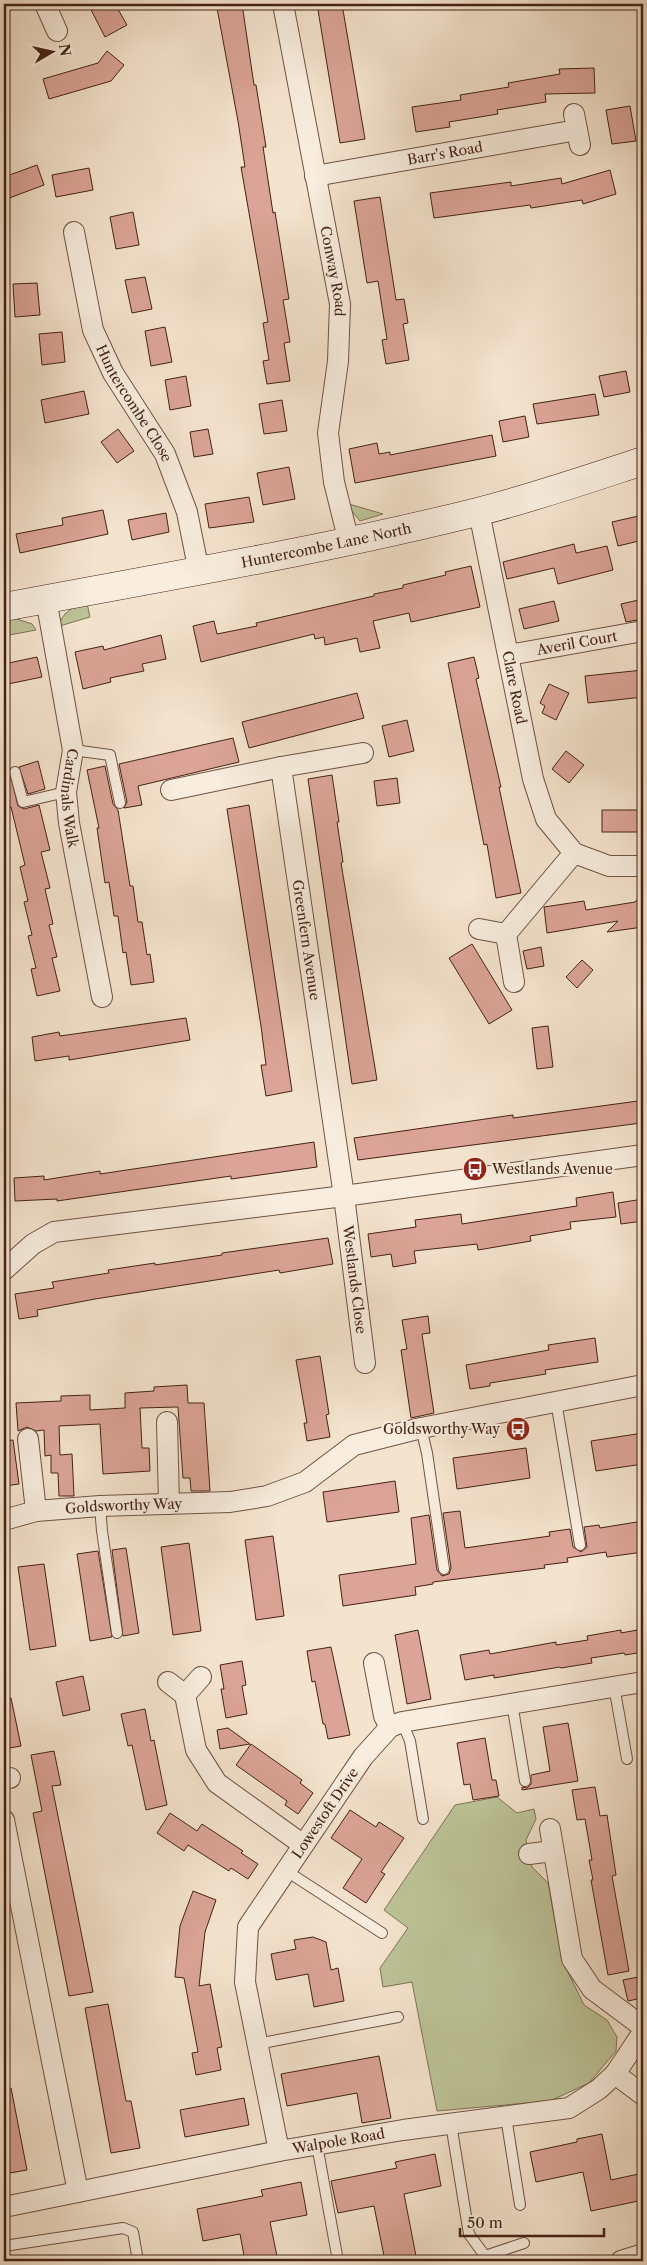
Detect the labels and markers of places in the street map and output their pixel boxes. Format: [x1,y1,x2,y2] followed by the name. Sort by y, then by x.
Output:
[462,1156,488,1182] bus stop icon: Westlands Avenue
[491,1160,613,1178] place label: Westlands Avenue
[505,1416,531,1442] bus stop icon: Goldsworthy Way
[383,1420,500,1438] place label: Goldsworthy Way

